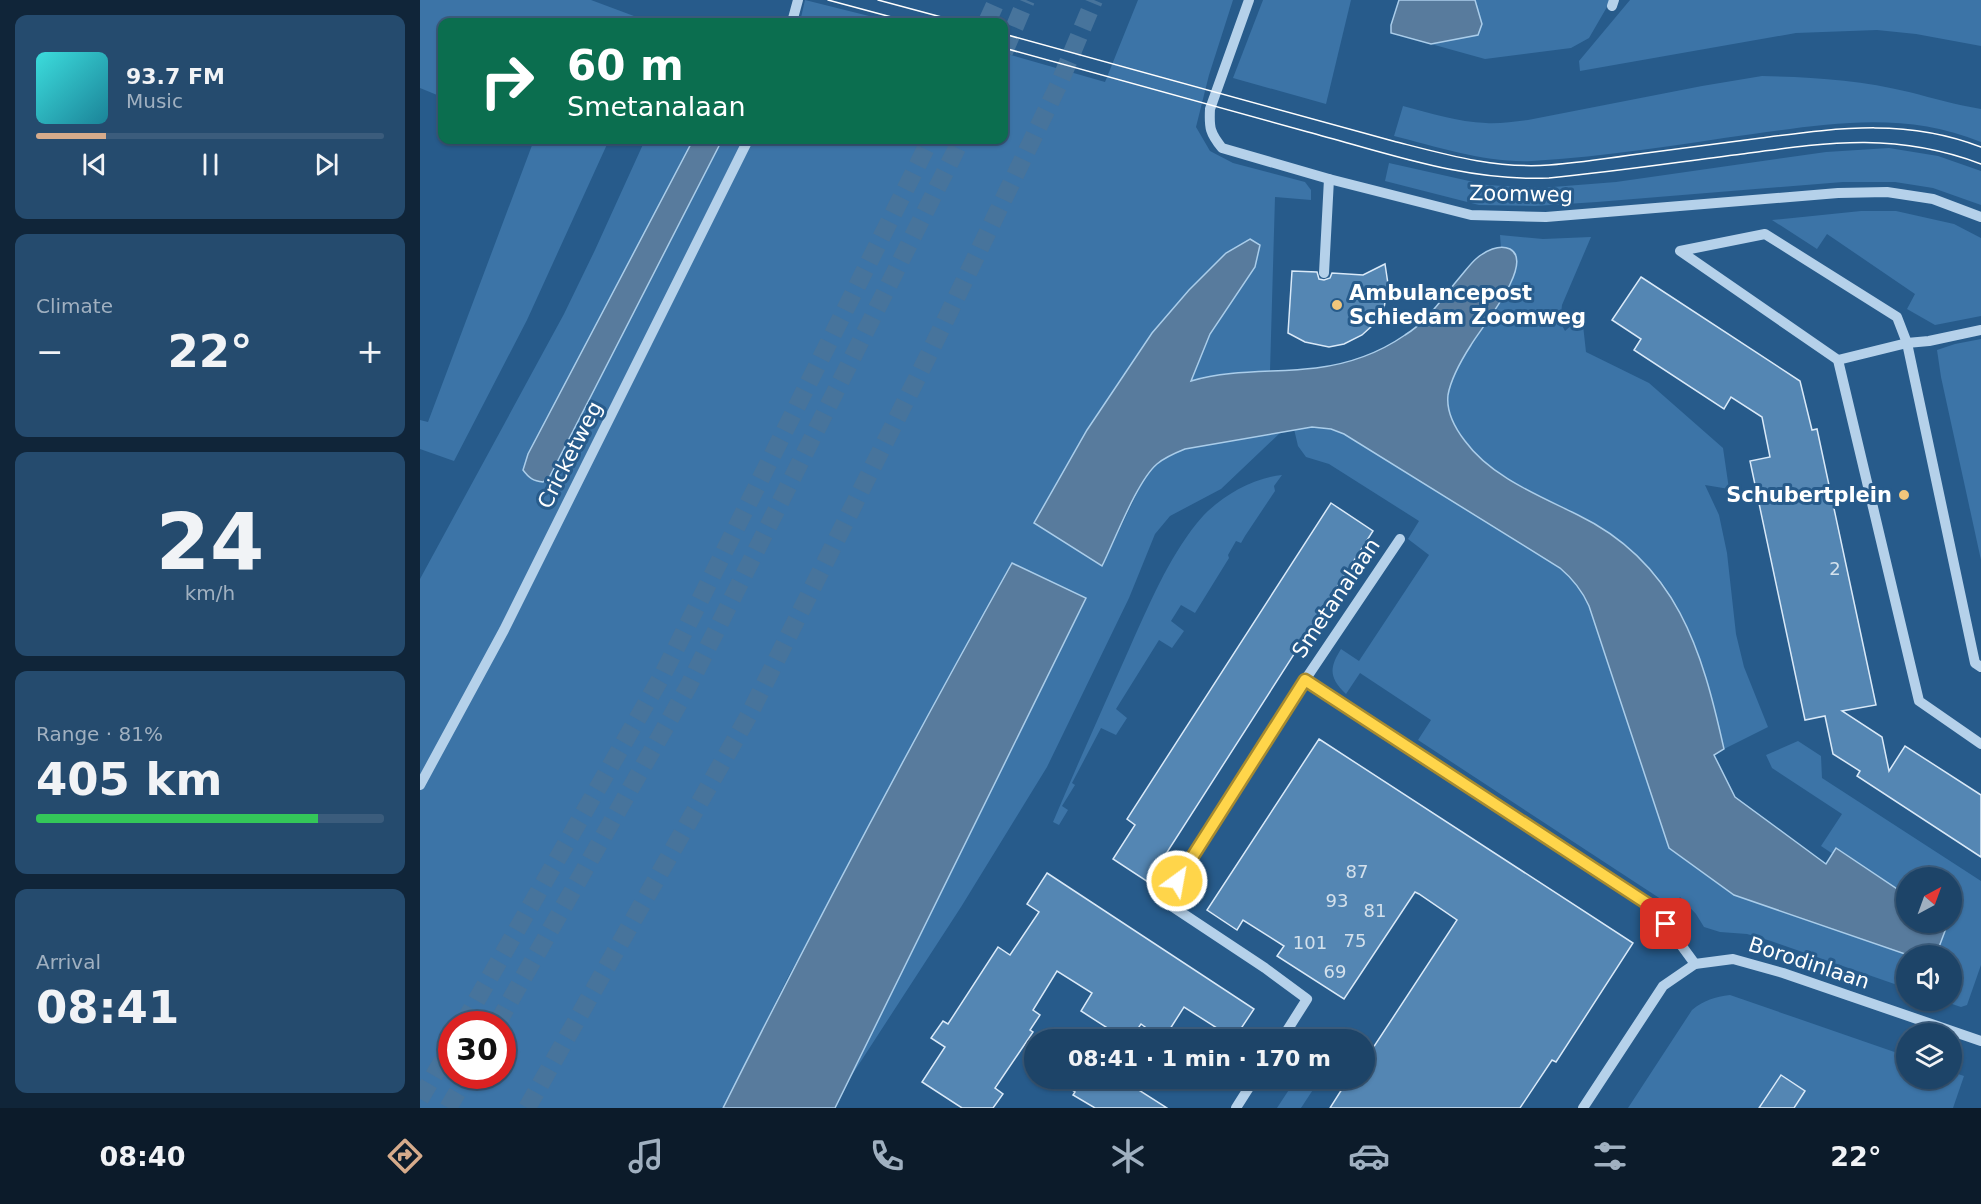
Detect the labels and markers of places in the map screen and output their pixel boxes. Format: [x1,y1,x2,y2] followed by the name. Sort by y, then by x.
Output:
[1349,281,1586,329] place label: Ambulancepost Schiedam Zoomweg
[1330,298,1344,312] marker: Ambulancepost Schiedam Zoomweg
[1726,483,1892,507] place label: Schubertplein
[1897,488,1911,502] marker: Schubertplein
[1640,898,1691,949] pin

